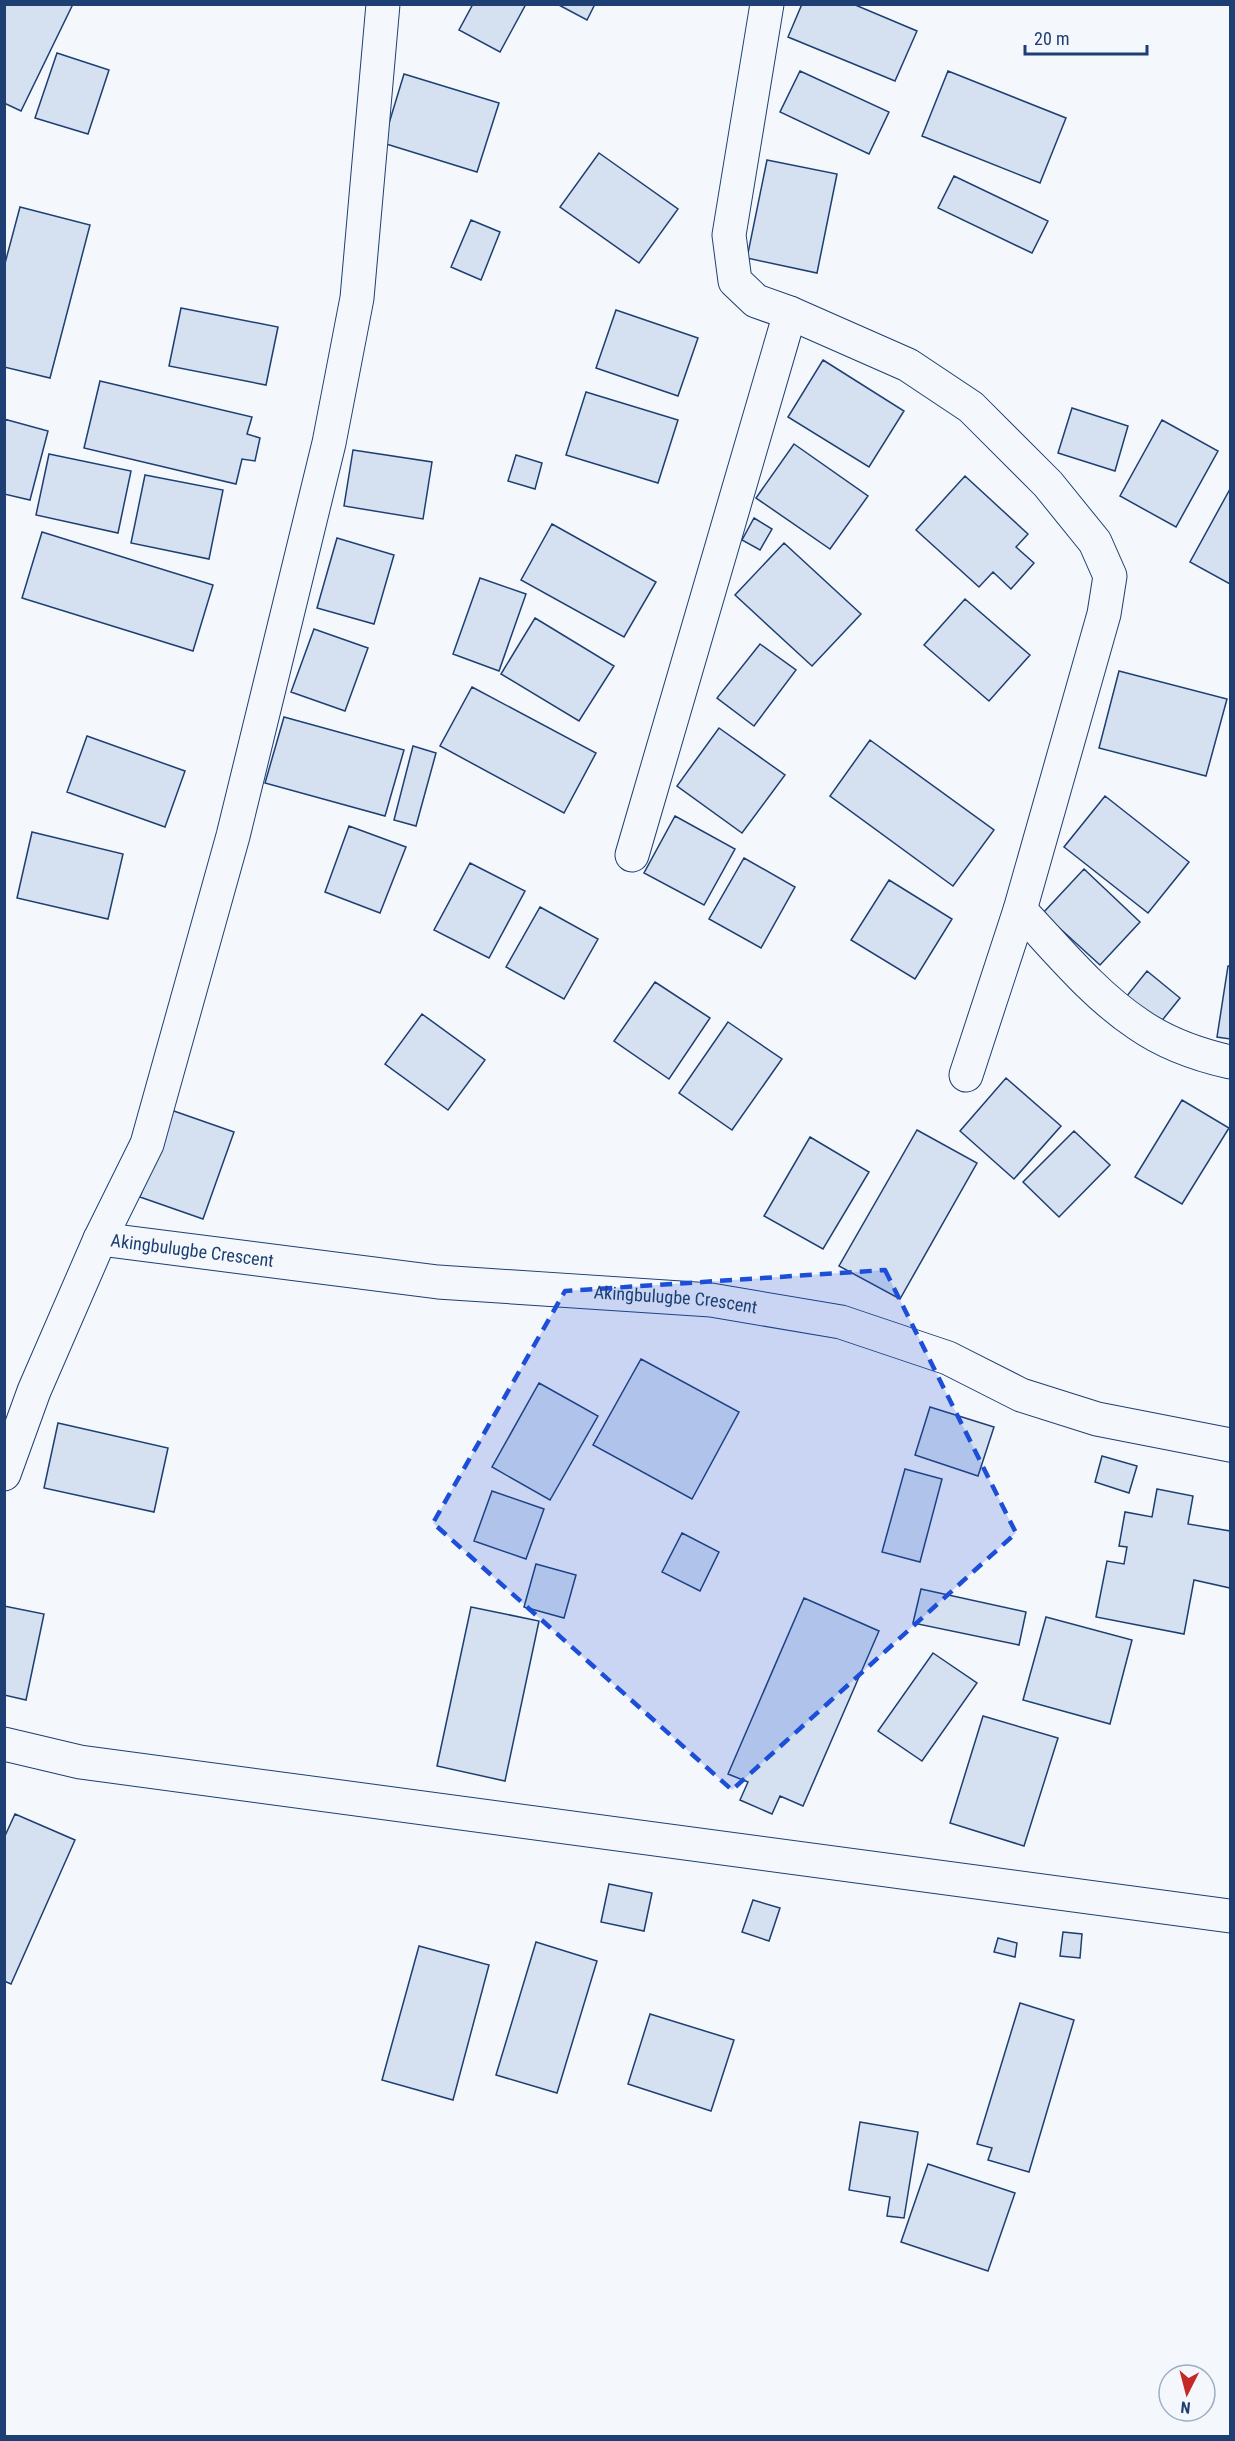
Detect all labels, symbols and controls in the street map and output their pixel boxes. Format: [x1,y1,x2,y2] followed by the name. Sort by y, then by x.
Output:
[1025,18,1146,56] scale bar
[1034,28,1069,49] text: 20 m
[110,1229,275,1271] street label: Akingbulugbe Crescent
[593,1281,759,1318] street label: Akingbulugbe Crescent
[1157,2363,1217,2423] north arrow
[1180,2397,1191,2417] text: N

